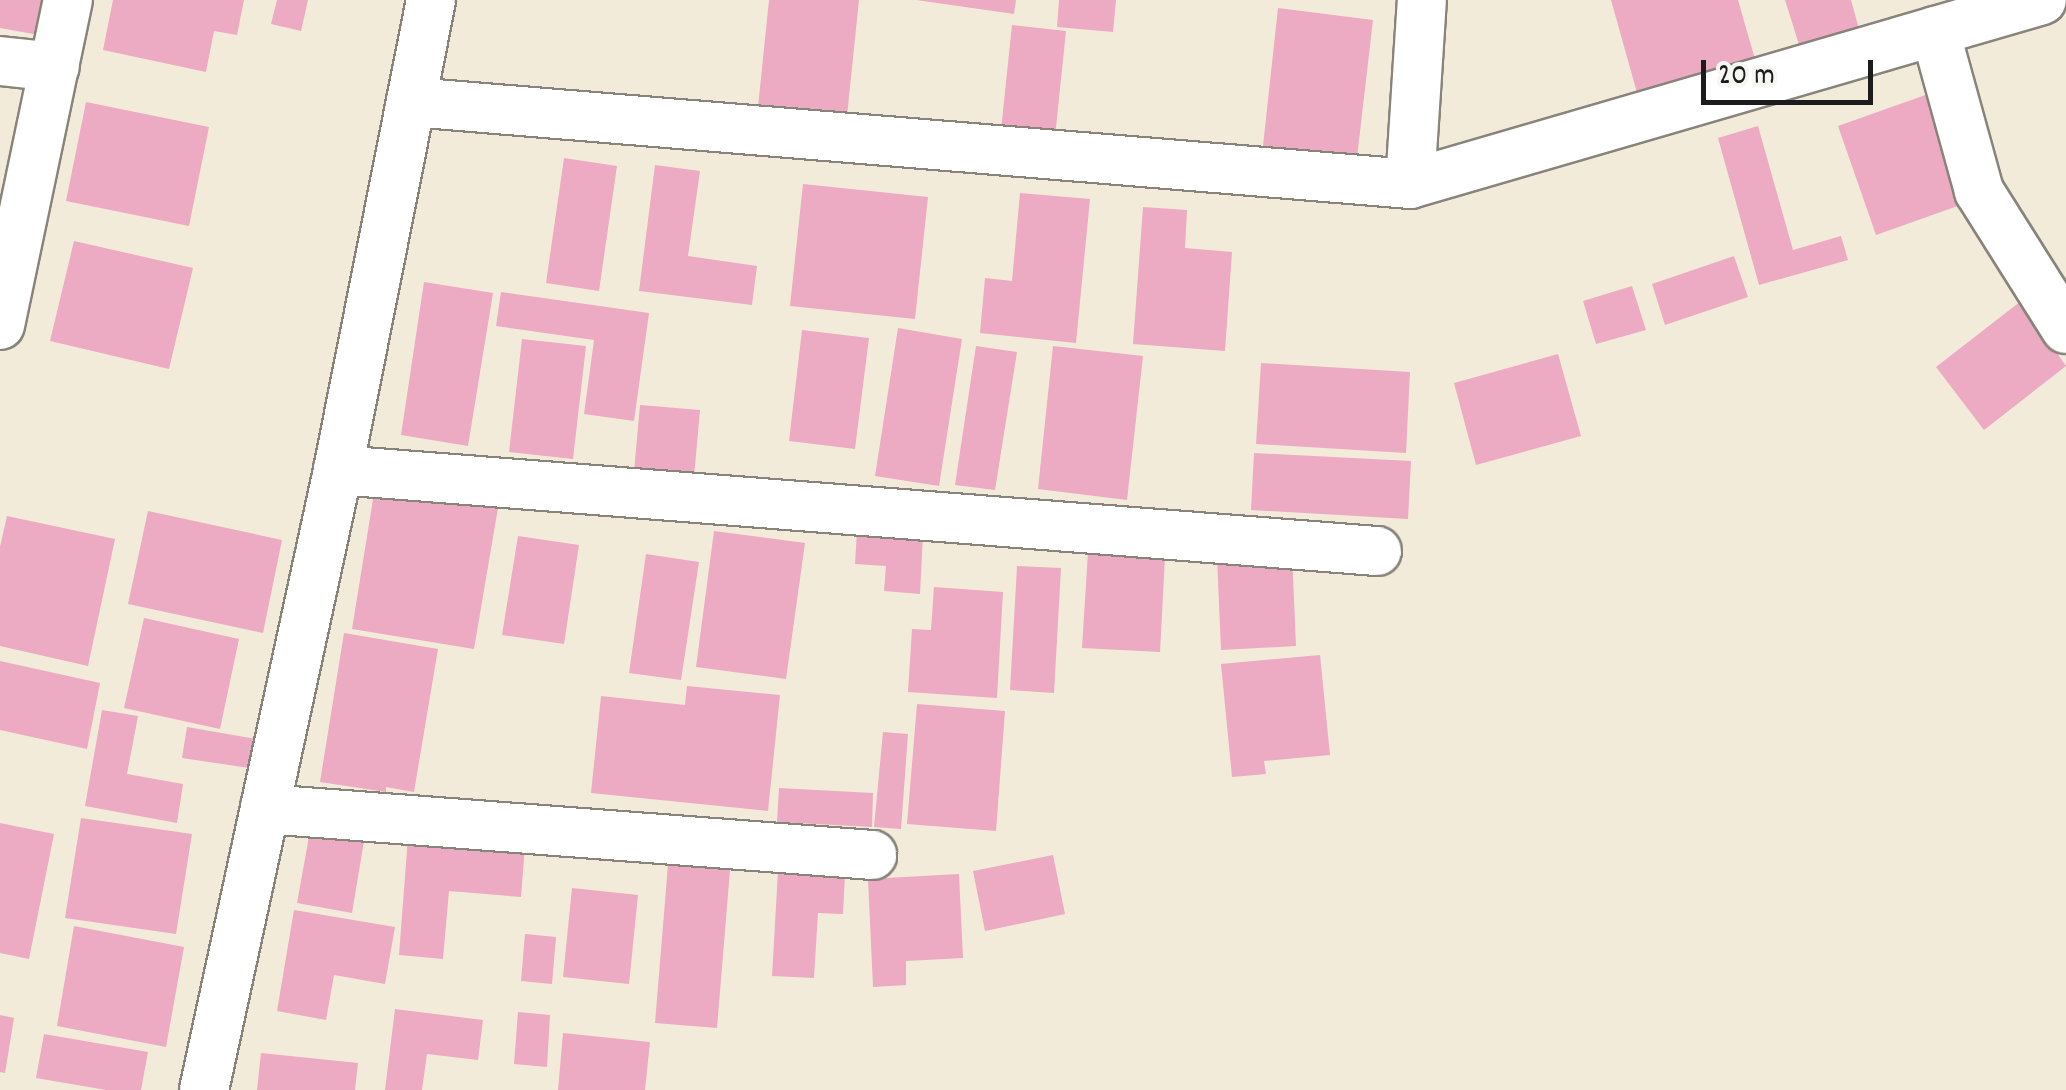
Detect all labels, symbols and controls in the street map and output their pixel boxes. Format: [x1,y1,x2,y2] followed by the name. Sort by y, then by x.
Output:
[1706,40,1878,102] scale bar
[1718,56,1775,99] text: 20 m

